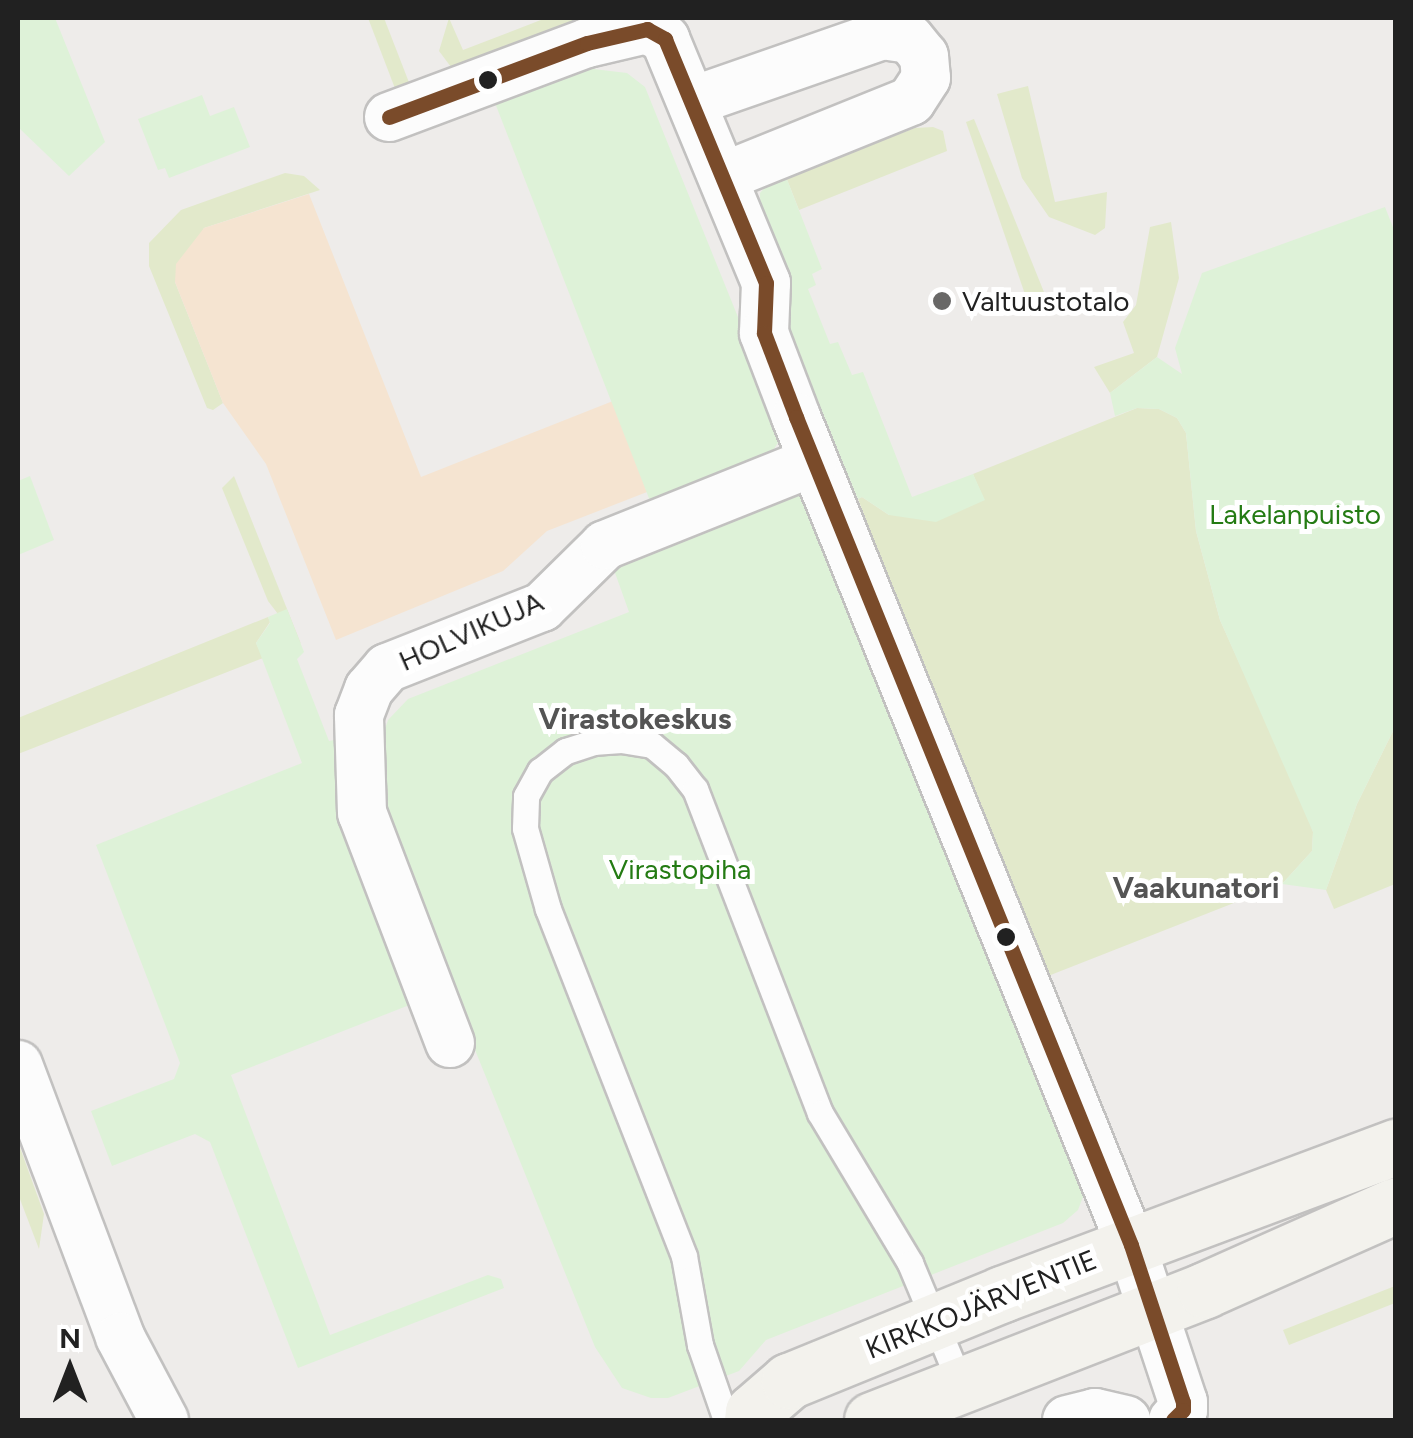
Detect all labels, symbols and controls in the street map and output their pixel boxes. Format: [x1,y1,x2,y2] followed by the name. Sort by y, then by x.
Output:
[478,70,498,90] unlabelled marker
[962,284,1130,318] place label: Valtuustotalo
[931,290,953,312] marker: Valtuustotalo
[1209,497,1381,531] park label: Lakelanpuisto
[394,584,548,678] street label: HOLVIKUJA
[538,701,732,737] district label: Virastokeskus
[609,852,751,886] park label: Virastopiha
[1112,870,1280,906] district label: Vaakunatori
[996,927,1016,947] unlabelled marker
[861,1242,1101,1366] street label: KIRKKOJÄRVENTIE
[20,1318,120,1418] north arrow
[59,1321,81,1355] text: N

